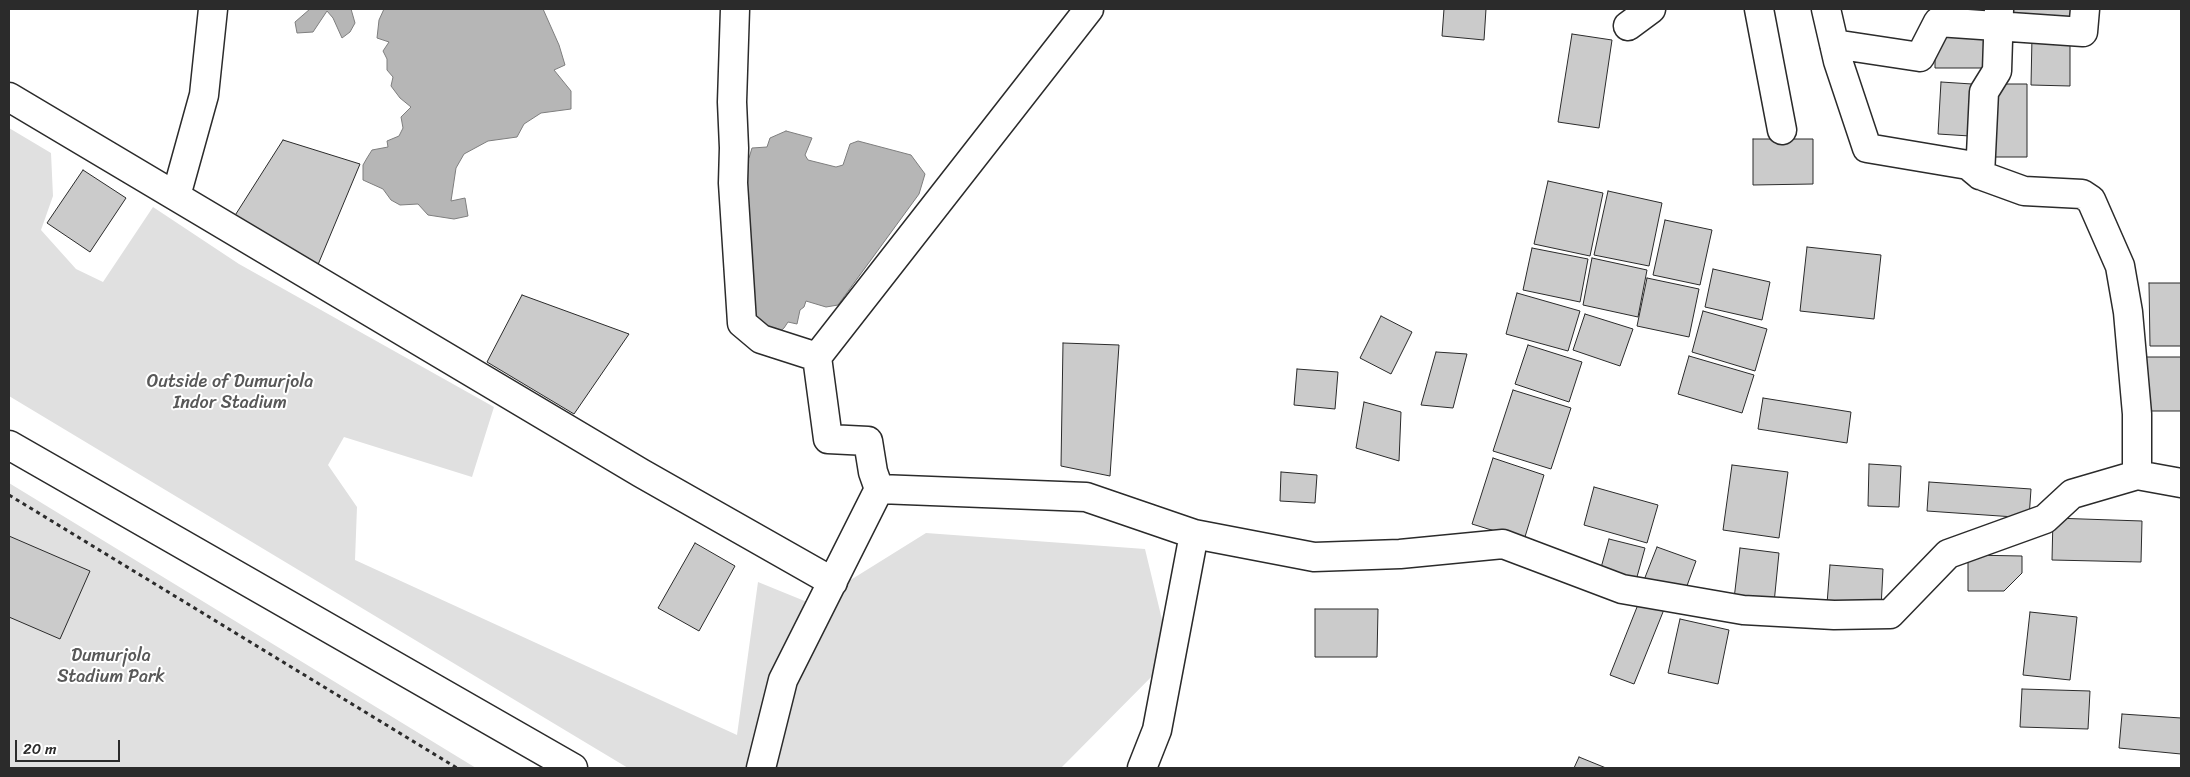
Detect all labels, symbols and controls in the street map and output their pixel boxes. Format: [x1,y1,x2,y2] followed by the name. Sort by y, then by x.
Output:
[147,371,313,414] park label: Outside of Dumurjola Indor Stadium
[57,645,165,688] park label: Dumurjola Stadium Park
[18,730,122,762] scale bar
[23,736,57,762] text: 20 m

